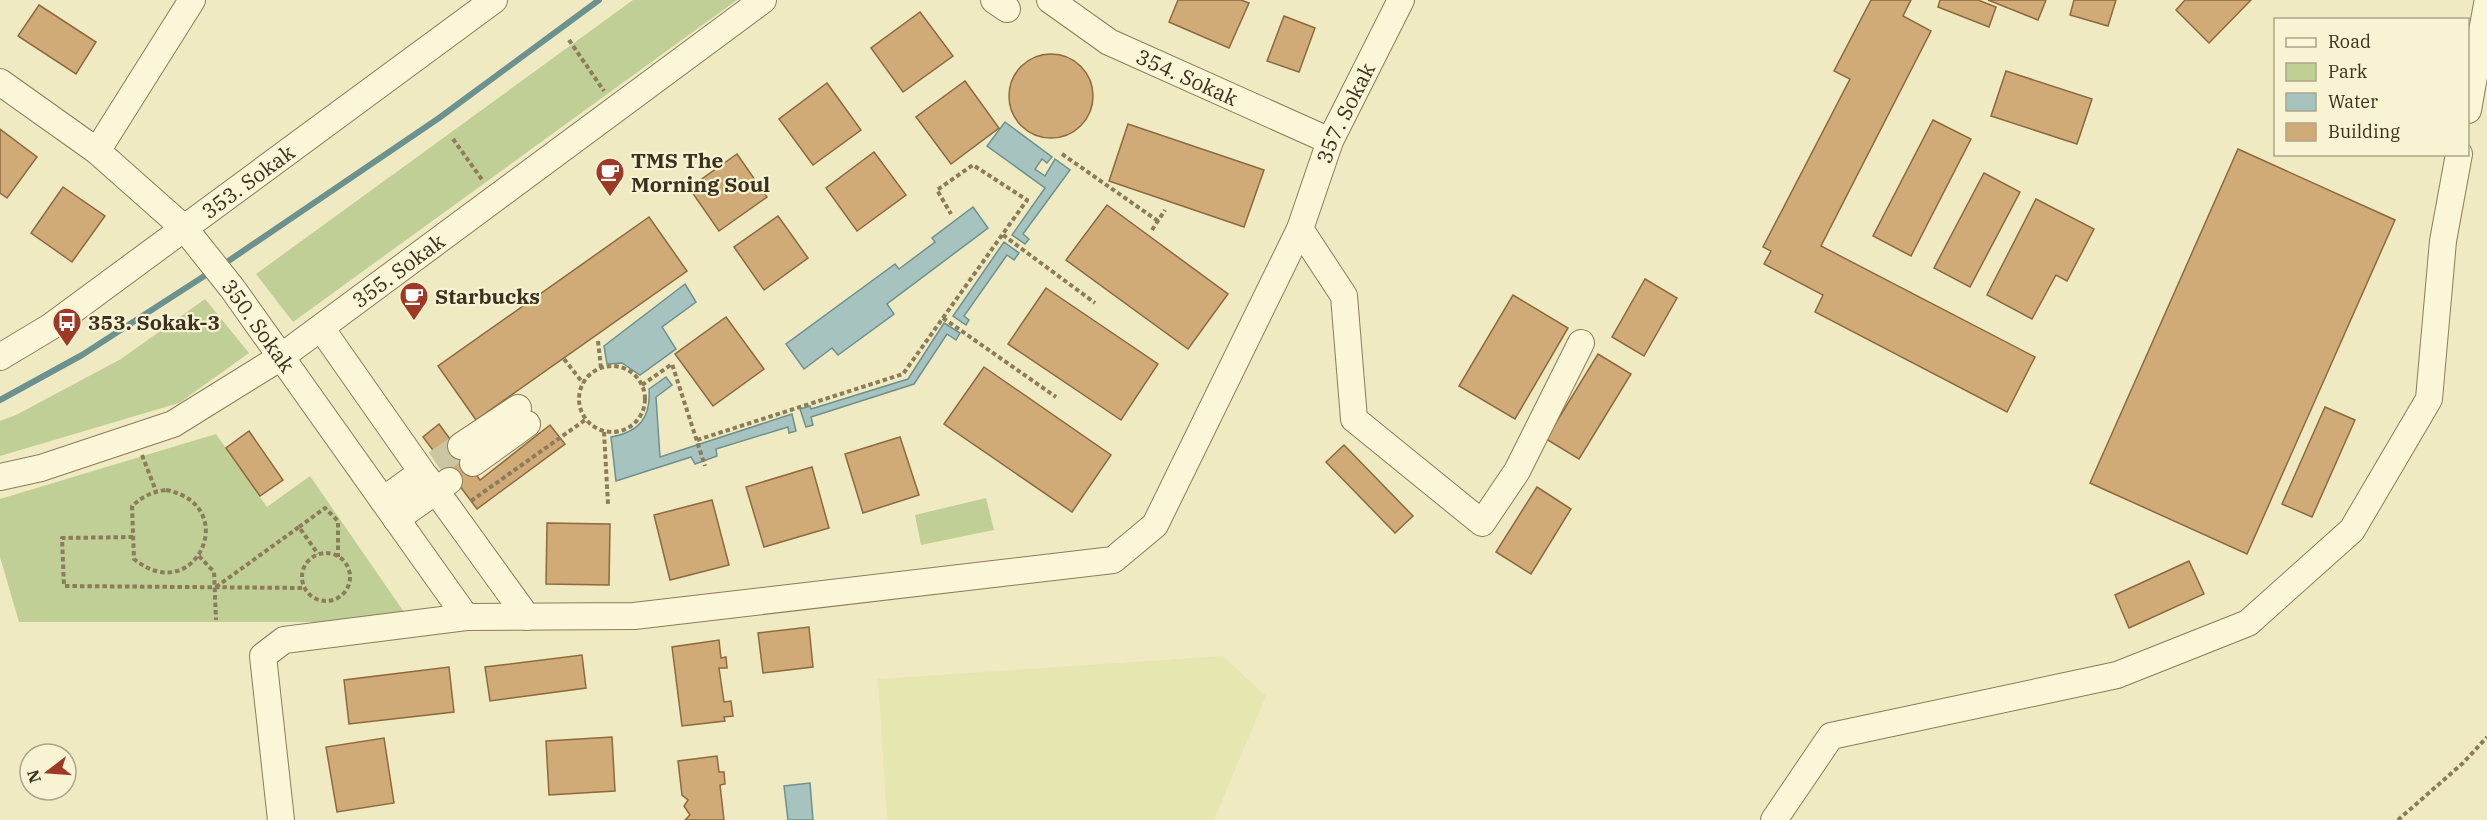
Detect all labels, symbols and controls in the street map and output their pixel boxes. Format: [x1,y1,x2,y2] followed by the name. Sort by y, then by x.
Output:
[2274,18,2469,156] legend
[2328,30,2371,53] text: Road
[1132,42,1243,112] street label: 354. Sokak
[1309,57,1381,167] street label: 357. Sokak
[2328,60,2368,83] text: Park
[2328,90,2378,113] text: Water
[2328,120,2400,143] text: Building
[196,137,300,225] street label: 353. Sokak
[631,146,770,198] place label: TMS The Morning Soul
[594,156,626,198] cafe icon: TMS The Morning Soul
[346,226,451,314] street label: 355. Sokak
[216,273,302,378] street label: 350. Sokak
[398,280,430,322] cafe icon: Starbucks
[435,282,540,310] place label: Starbucks
[51,306,83,348] bus stop icon: 353. Sokak-3
[88,308,220,336] place label: 353. Sokak-3
[18,742,78,802] north arrow
[22,767,45,785] text: N

